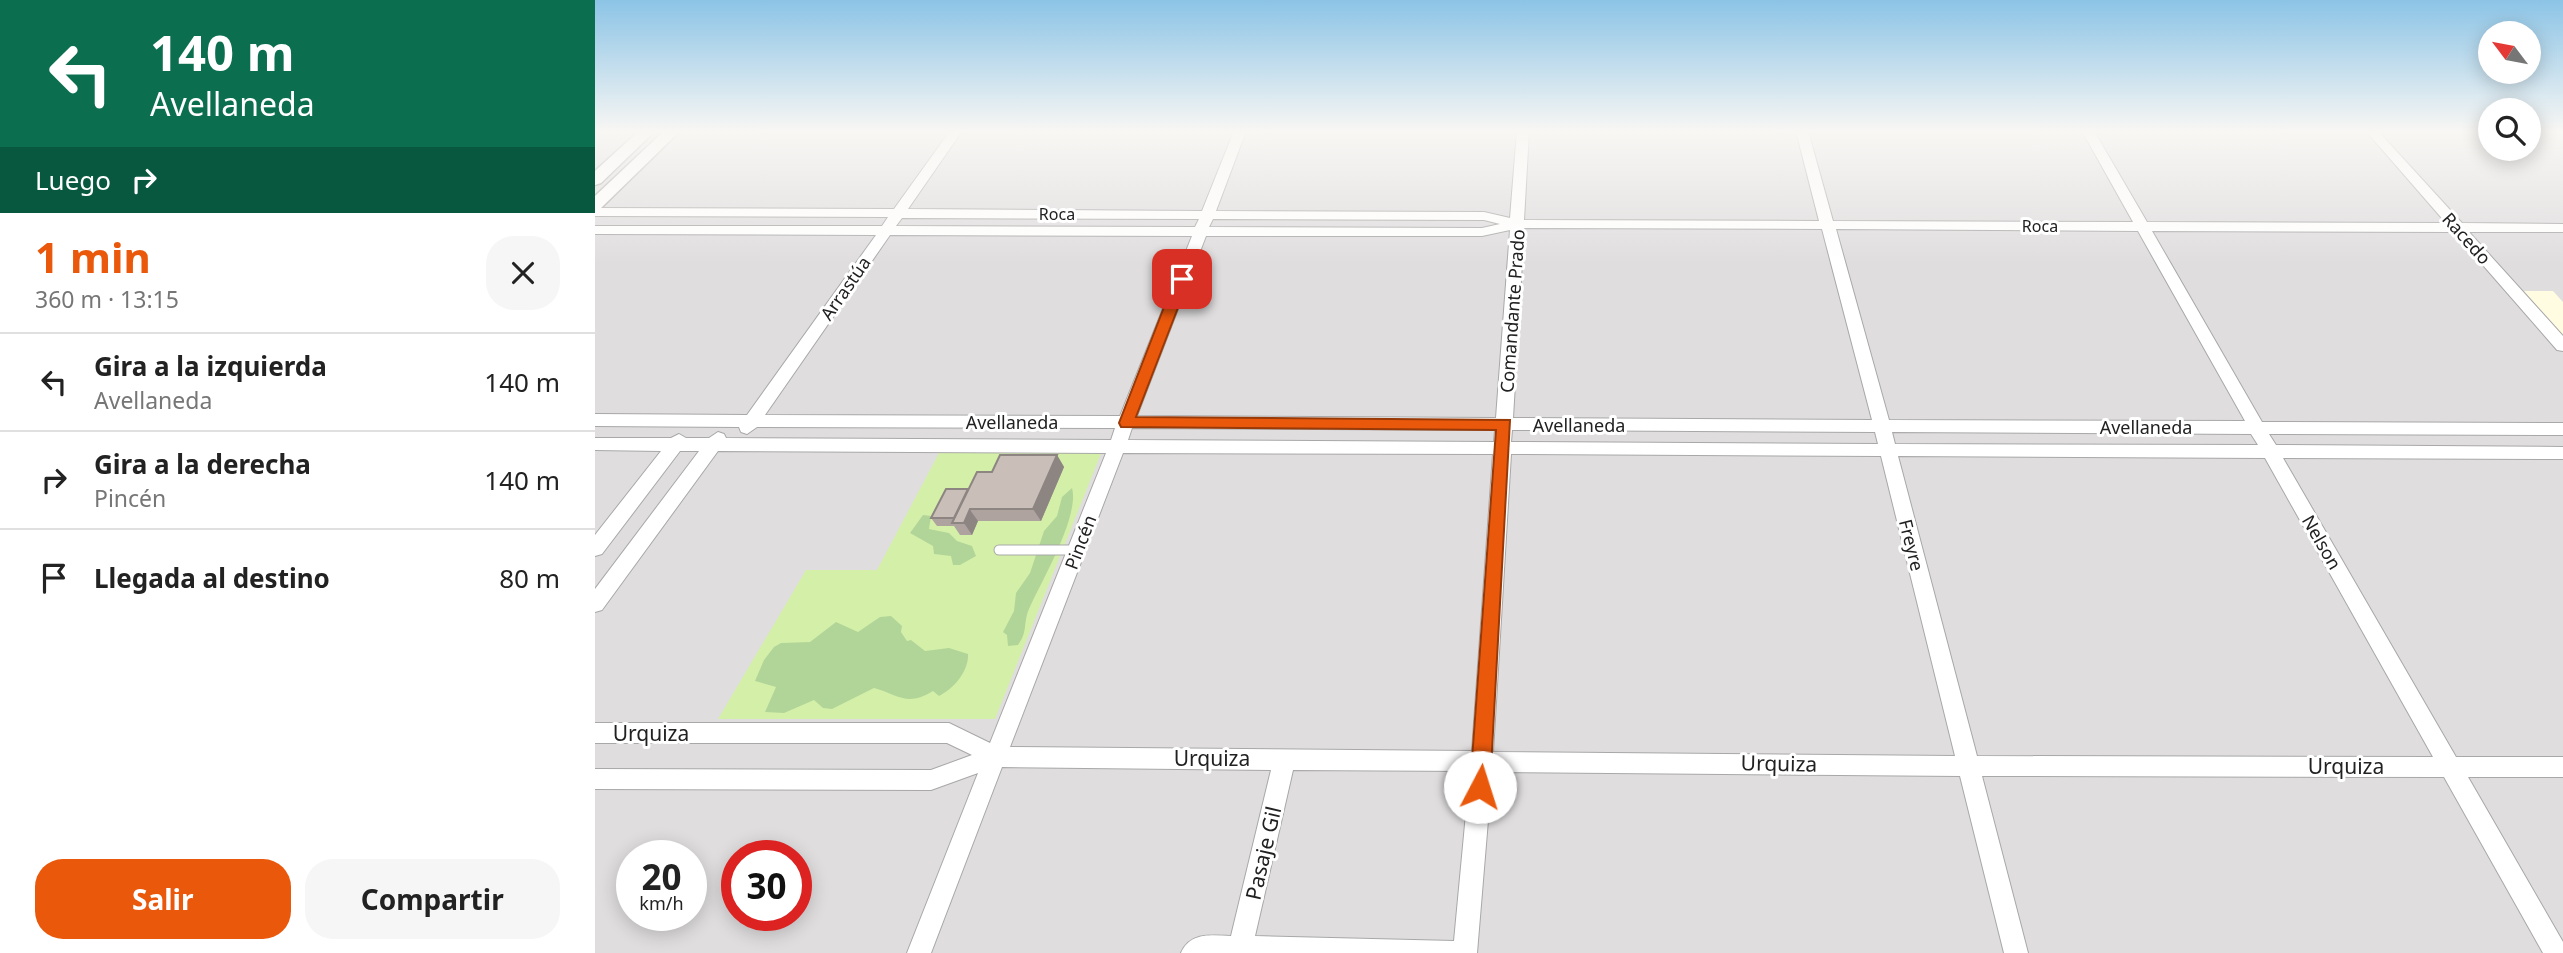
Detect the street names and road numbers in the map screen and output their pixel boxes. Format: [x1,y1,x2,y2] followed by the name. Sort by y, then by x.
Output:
[1039,203,1075,225] street label: Roca
[2437,207,2497,269] street label: Racedo
[2022,215,2058,237] street label: Roca
[1494,228,1530,394] street label: Comandante Prado
[814,251,876,325] street label: Arrastúa
[966,410,1058,434] street label: Avellaneda
[1533,413,1625,437] street label: Avellaneda
[2100,415,2192,439] street label: Avellaneda
[2297,510,2347,574] street label: Nelson
[1059,511,1101,573] street label: Pincén
[1894,517,1930,573] street label: Freyre
[613,719,689,747] street label: Urquiza
[1174,744,1250,772] street label: Urquiza
[1740,748,1818,778] street label: Urquiza
[2308,752,2384,780] street label: Urquiza
[1239,803,1287,903] street label: Pasaje Gil

